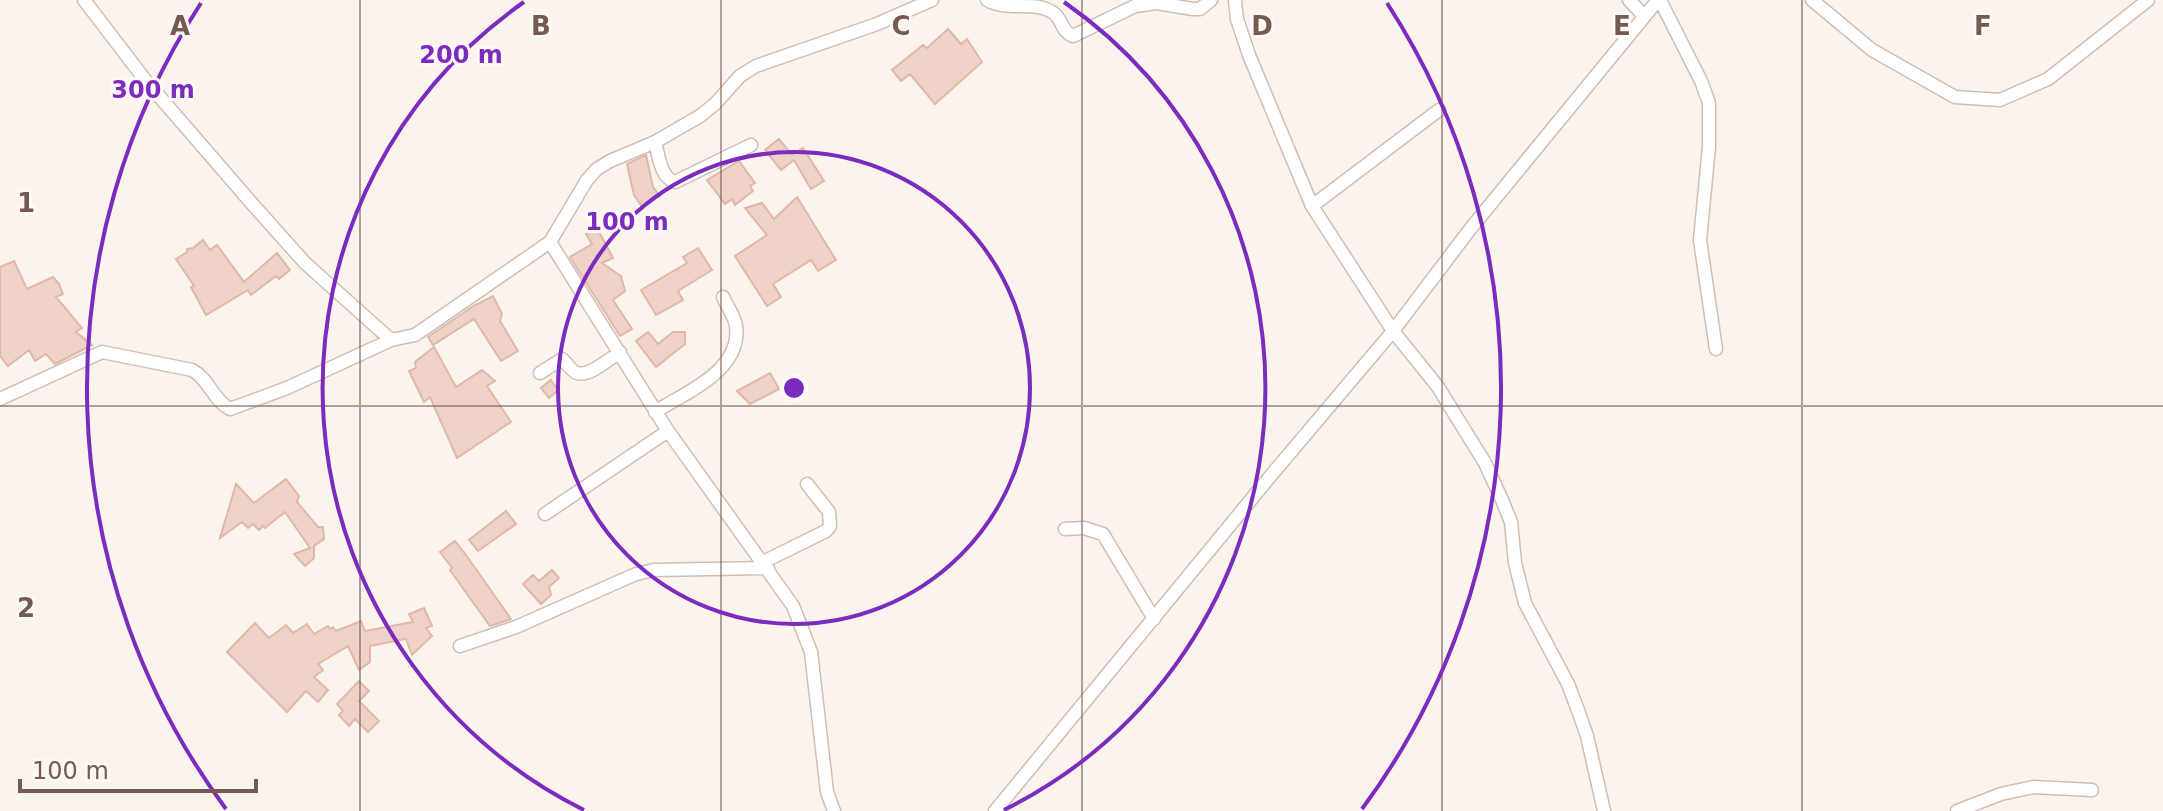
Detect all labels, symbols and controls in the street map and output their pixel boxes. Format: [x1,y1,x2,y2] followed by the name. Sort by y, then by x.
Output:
[170,11,190,41] text: A
[531,11,551,41] text: B
[891,11,911,41] text: C
[1251,11,1273,41] text: D
[1613,11,1631,41] text: E
[1974,11,1992,41] text: F
[419,41,503,69] text: 200 m
[111,76,195,104] text: 300 m
[17,188,35,218] text: 1
[585,208,669,236] text: 100 m
[780,374,808,402] centre of rings
[17,593,35,623] text: 2
[20,743,256,793] scale bar
[32,757,109,785] text: 100 m

